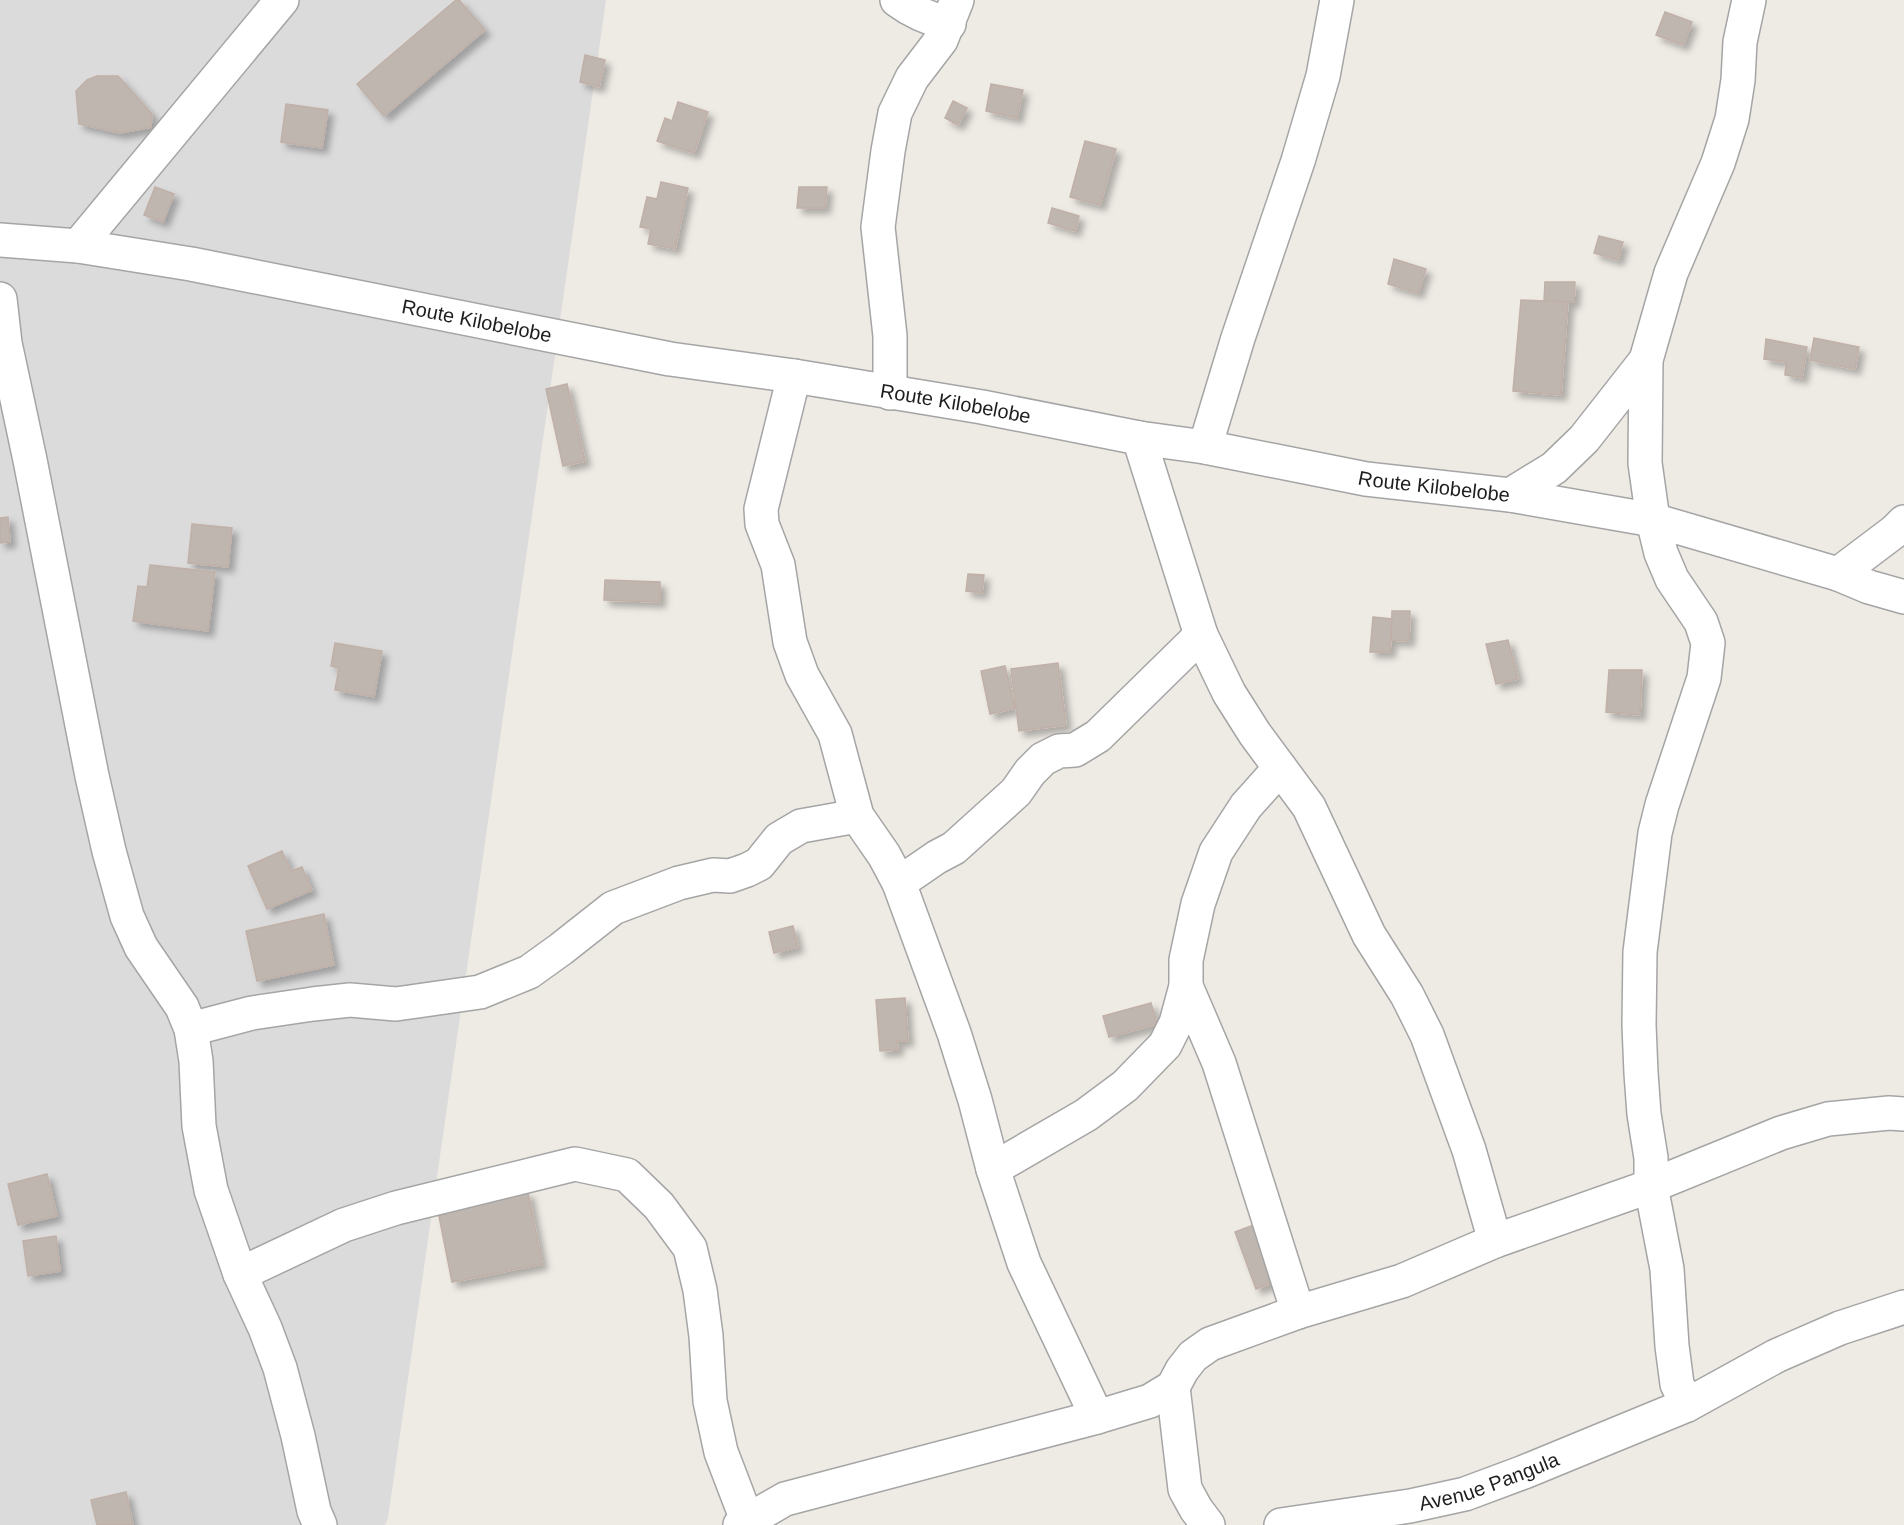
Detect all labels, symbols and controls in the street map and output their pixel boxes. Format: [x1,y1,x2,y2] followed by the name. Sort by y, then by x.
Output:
[400,295,554,346] street label: Route Kilobelobe
[879,379,1033,427] street label: Route Kilobelobe
[1356,467,1511,506] street label: Route Kilobelobe
[1417,1448,1563,1515] street label: Avenue Pangula

